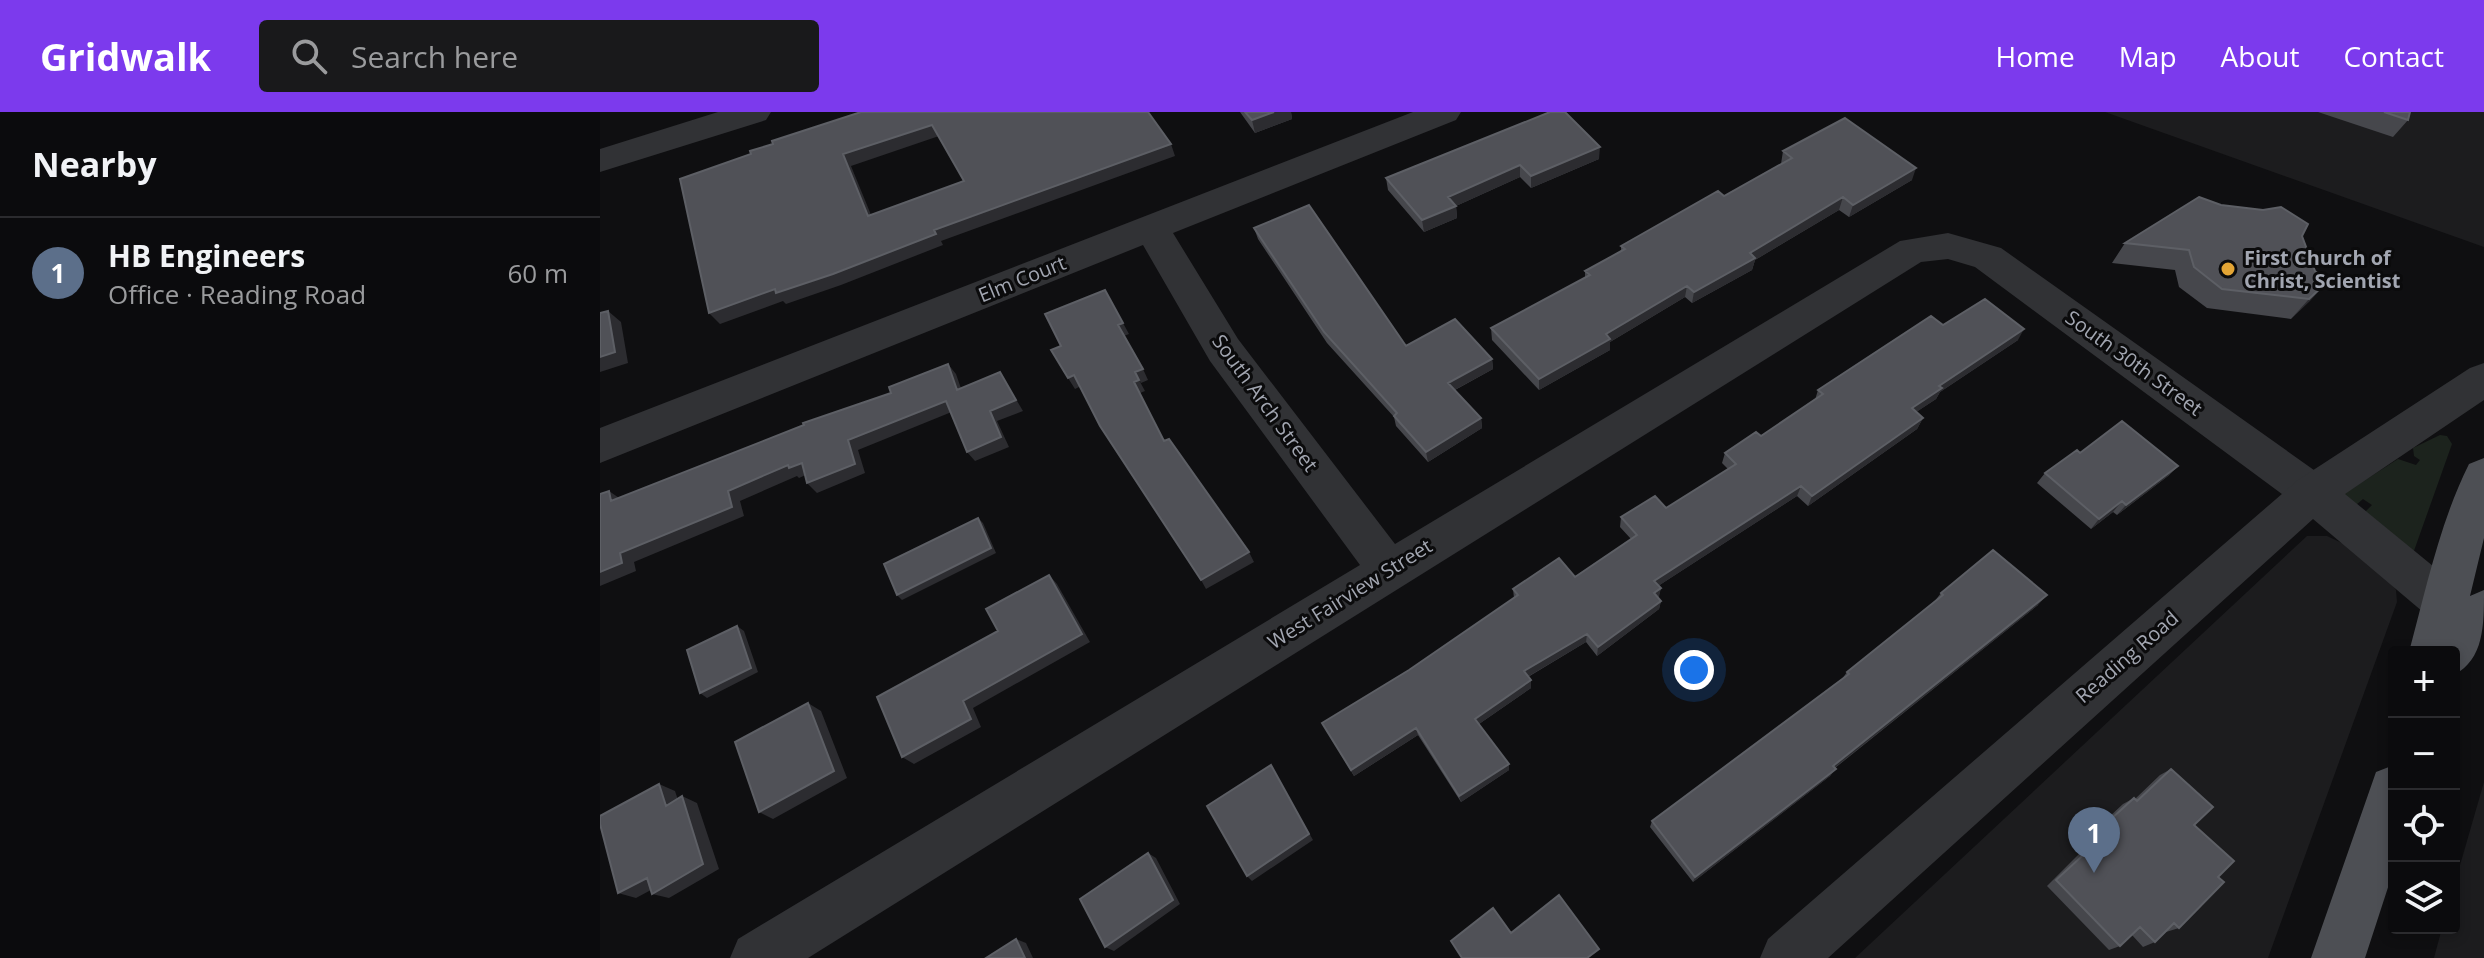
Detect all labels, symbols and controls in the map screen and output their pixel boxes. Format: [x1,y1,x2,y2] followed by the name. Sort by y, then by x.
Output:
[259,20,819,92] search box
[40,30,211,82] text: Gridwalk
[287,34,331,78] icon: search
[351,36,518,77] text: Search here
[1996,37,2075,75] text: Home
[2119,37,2177,75] text: Map
[2221,37,2299,75] text: About
[2343,37,2444,75] text: Contact
[32,141,157,187] text: Nearby
[108,235,305,276] text: HB Engineers
[2244,244,2401,294] place label: First Church of Christ, Scientist
[974,249,1070,308] street label: Elm Court
[51,255,65,291] text: 1
[507,255,568,291] text: 60 m
[2219,260,2237,278] marker: First Church of Christ, Scientist
[108,276,366,312] text: Office · Reading Road
[2060,304,2208,421] street label: South 30th Street
[1206,329,1324,477] street label: South Arch Street
[1262,532,1437,655] street label: West Fairview Street
[2070,604,2184,709] street label: Reading Road
[2388,646,2460,934] map controls
[2388,646,2460,718] button: +
[1674,650,1714,690] your location
[2388,718,2460,790] button: −
[2388,790,2460,862] button: locate
[2068,807,2120,873] pin: 1
[2388,862,2460,934] button: layers

